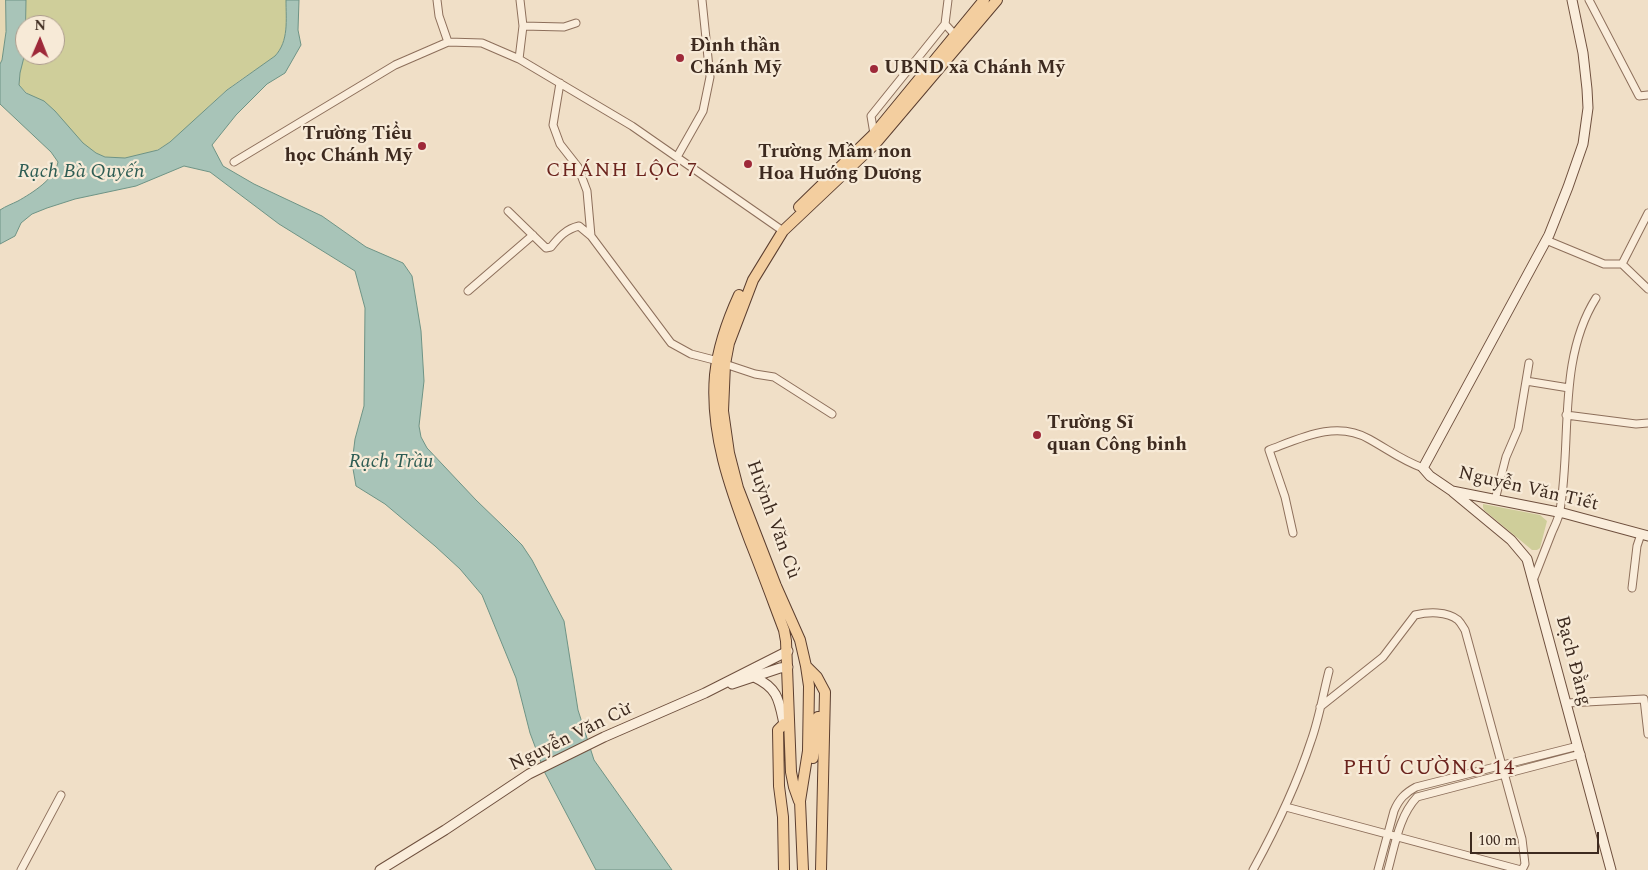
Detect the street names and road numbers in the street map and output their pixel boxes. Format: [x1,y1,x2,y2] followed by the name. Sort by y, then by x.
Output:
[740,458,804,582] street label: Huỳnh Văn Cù
[1456,463,1600,517] street label: Nguyễn Văn Tiết
[1549,614,1595,708] street label: Bạch Đằng
[506,699,636,777] street label: Nguyễn Văn Cừ

